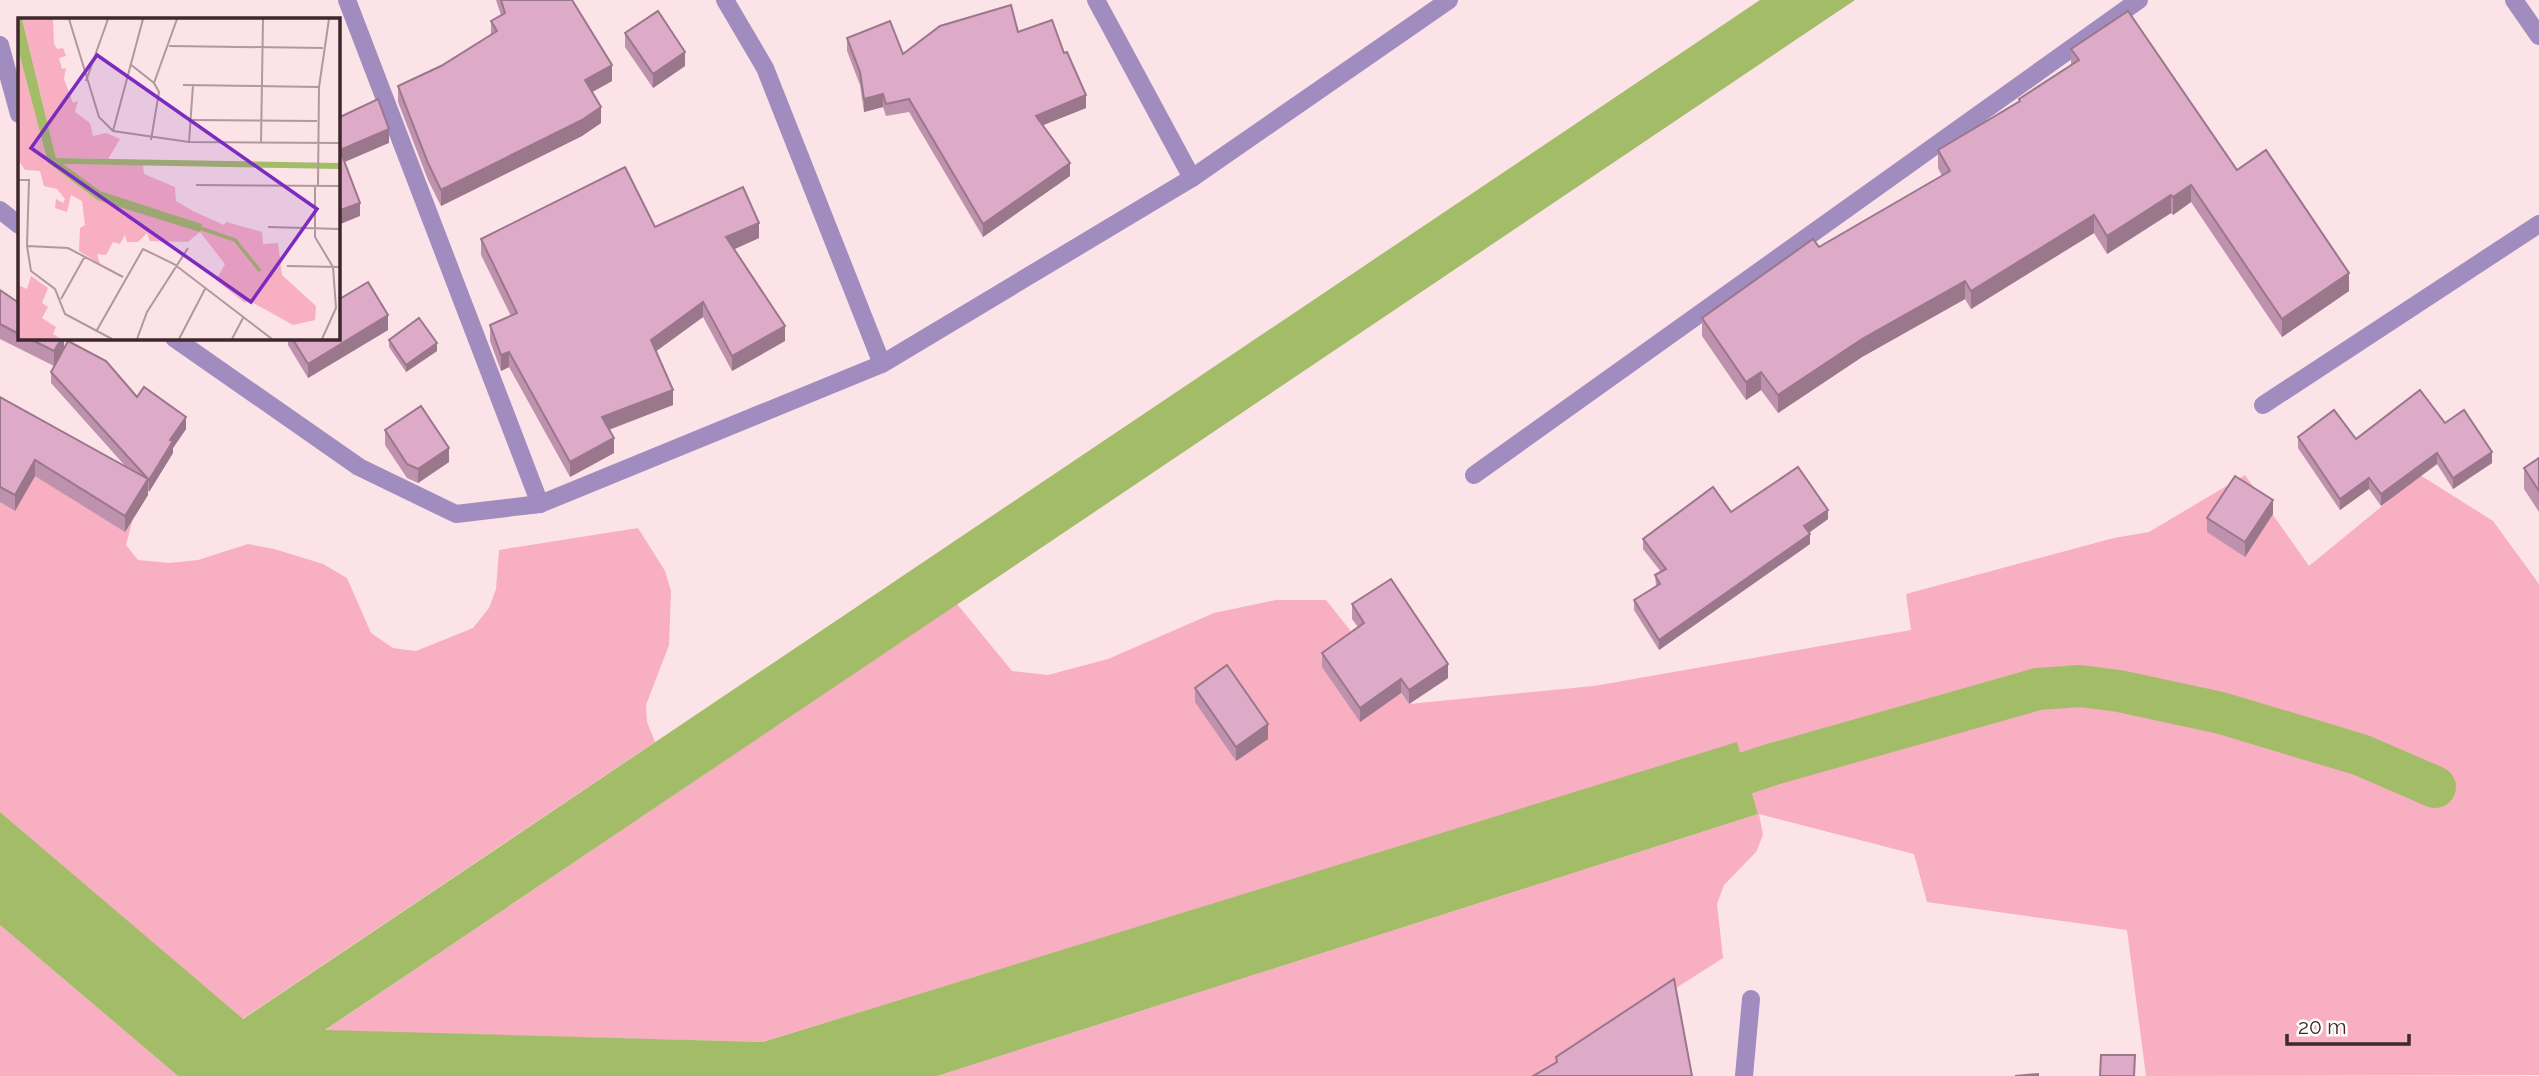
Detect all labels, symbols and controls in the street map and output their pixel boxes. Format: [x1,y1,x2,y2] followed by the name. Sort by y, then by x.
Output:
[18,18,340,340] inset map
[2287,1002,2410,1046] scale bar
[2298,1014,2346,1039] text: 20 m

